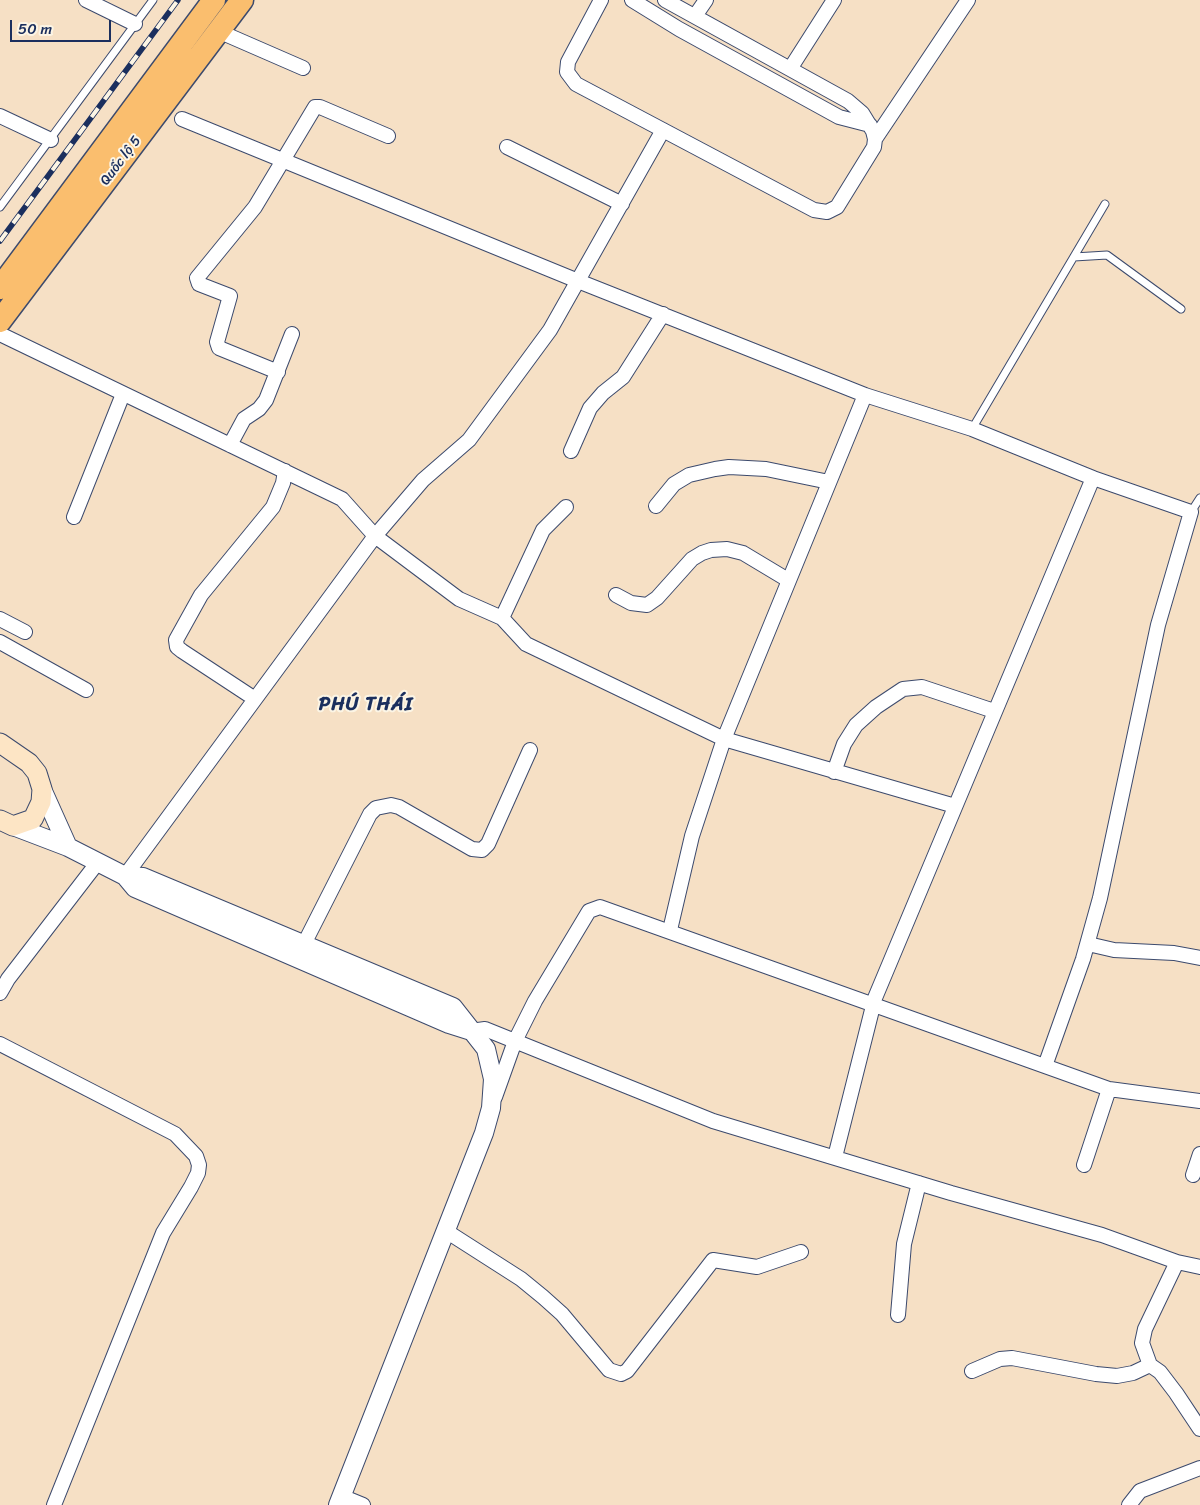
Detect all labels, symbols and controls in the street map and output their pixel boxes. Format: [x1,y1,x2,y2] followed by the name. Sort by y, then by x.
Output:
[12,10,114,42] scale bar
[18,16,52,42] text: 50 m
[97,133,145,189] street label: Quốc lộ 5
[318,694,414,716] district label: PHÚ THÁI

